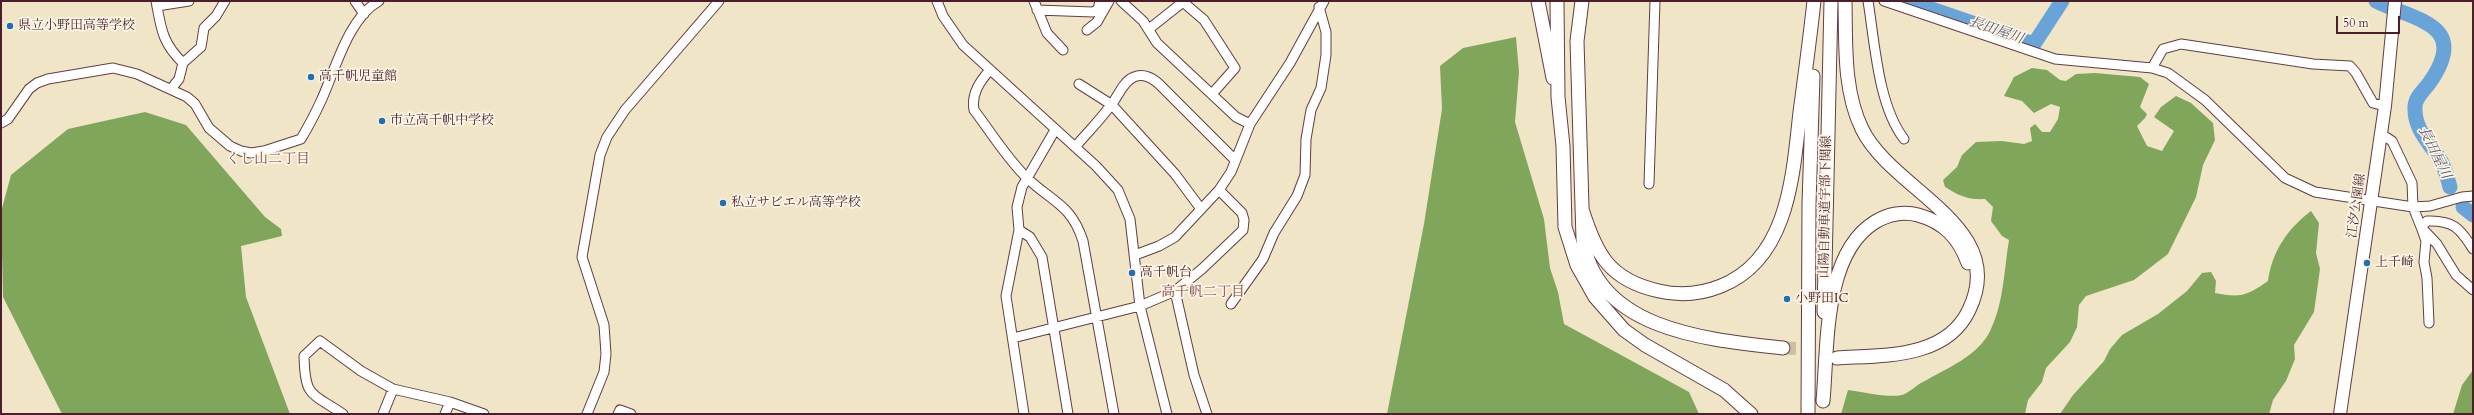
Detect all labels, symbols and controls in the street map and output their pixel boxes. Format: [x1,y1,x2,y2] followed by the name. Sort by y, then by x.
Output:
[2338,8,2402,34] scale bar
[1967,14,2025,48] water label: 長田屋川
[2343,15,2369,31] text: 50 m
[18,18,135,34] place label: 県立小野田高等学校
[5,21,15,31] marker: 県立小野田高等学校
[319,69,397,85] place label: 高千帆児童館
[306,72,316,82] marker: 高千帆児童館
[390,113,494,129] place label: 市立高千帆中学校
[377,116,387,126] marker: 市立高千帆中学校
[2414,124,2454,182] water label: 長田屋川
[1817,135,1835,279] street label: 山陽自動車道宇部下関線
[226,152,310,168] district label: くし山二丁目
[2345,173,2369,239] street label: 江汐公園線
[731,195,861,211] place label: 私立サビエル高等学校
[718,198,728,208] marker: 私立サビエル高等学校
[2375,255,2414,271] place label: 上千崎
[2362,258,2372,268] marker: 上千崎
[1140,265,1192,281] place label: 高千帆台
[1127,268,1137,278] marker: 高千帆台
[1161,285,1245,301] district label: 高千帆二丁目
[1795,291,1848,307] place label: 小野田IC
[1782,294,1792,304] marker: 小野田IC

